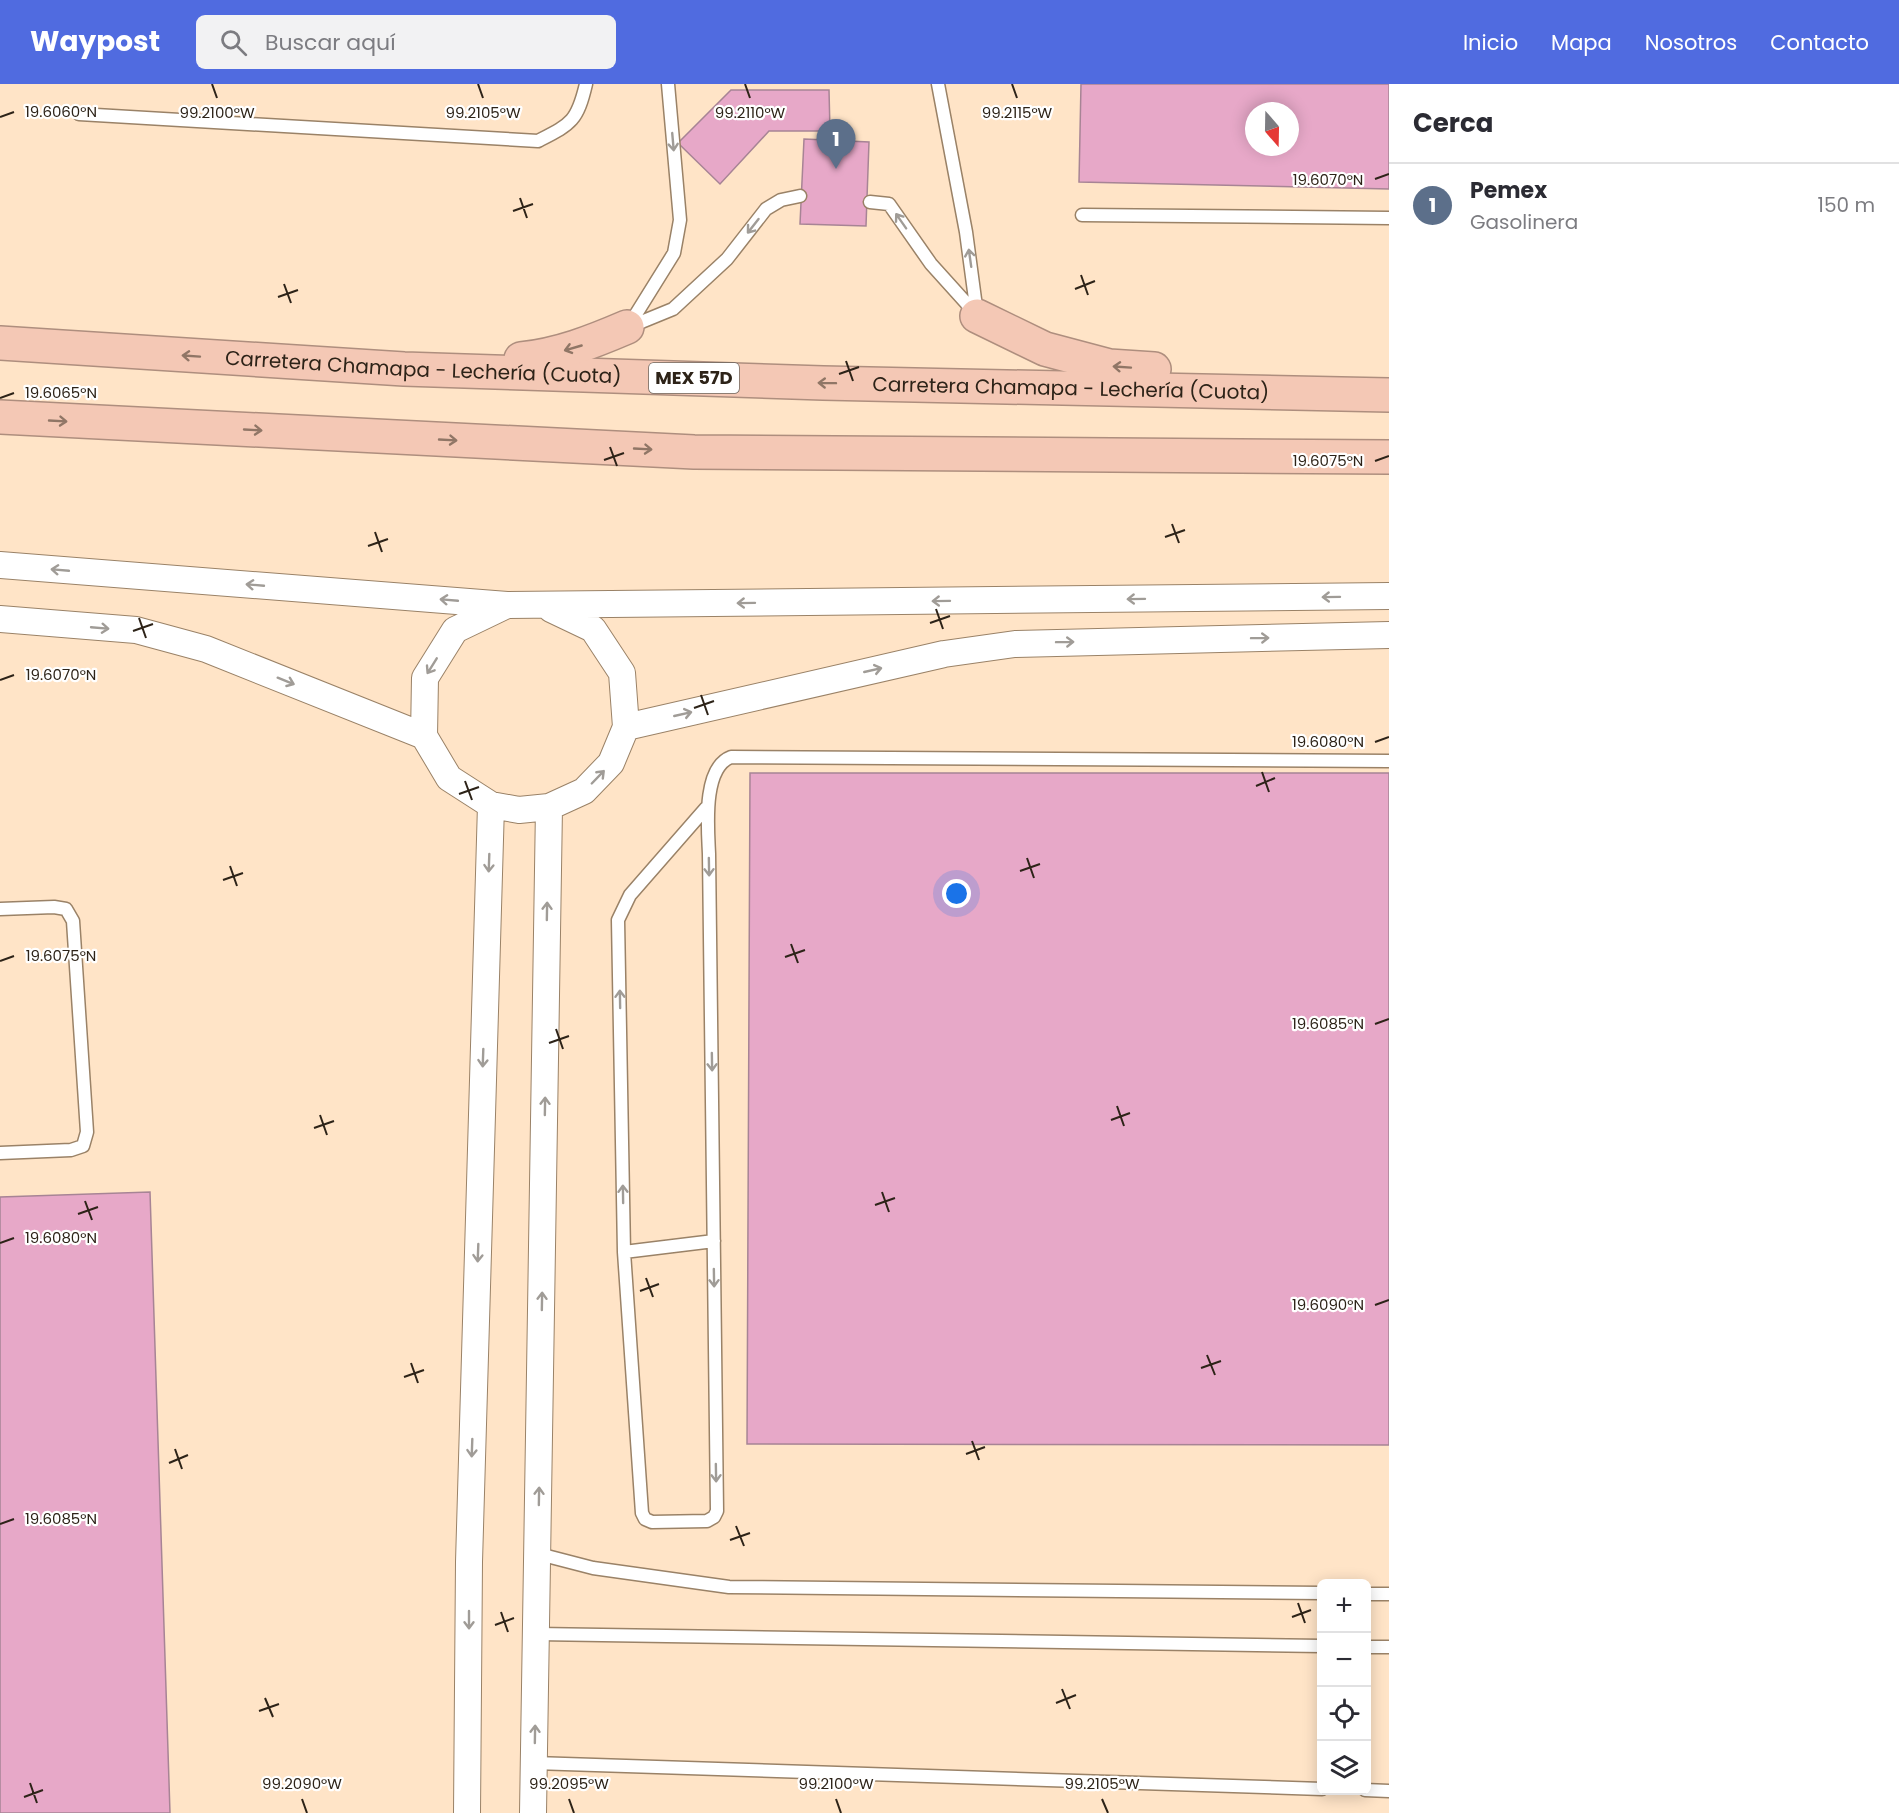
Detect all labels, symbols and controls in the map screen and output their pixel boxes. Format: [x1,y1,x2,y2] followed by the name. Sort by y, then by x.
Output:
[196,15,616,69] search box
[30,22,160,61] text: Waypost
[217,26,250,59] icon: search
[265,27,396,58] text: Buscar aquí
[1463,28,1518,57] text: Inicio
[1551,28,1612,57] text: Mapa
[1645,28,1737,57] text: Nosotros
[1770,28,1869,57] text: Contacto
[25,101,97,122] text: 19.6060°N
[179,102,255,123] text: 99.2100°W
[445,102,521,123] text: 99.2105°W
[715,102,786,123] text: 99.2110°W
[982,102,1053,123] text: 99.2115°W
[1245,102,1299,156] north arrow
[1413,105,1493,141] text: Cerca
[816,120,856,169] pin: 1
[668,132,679,152] one-way arrow
[1293,169,1363,190] text: 19.6070°N
[1470,175,1547,206] text: Pemex
[1429,191,1436,219] text: 1
[1818,191,1875,219] text: 150 m
[1470,208,1578,236] text: Gasolinera
[895,214,907,230] one-way arrow
[746,217,759,233] one-way arrow
[964,248,975,268] one-way arrow
[564,343,583,354] one-way arrow
[224,344,622,390] street label: Carretera Chamapa - Lechería (Cuota)
[182,350,202,361] one-way arrow
[1112,361,1132,372] one-way arrow
[649,363,739,393] road number: MEX 57D
[872,370,1270,406] street label: Carretera Chamapa - Lechería (Cuota)
[817,377,837,388] one-way arrow
[25,382,97,403] text: 19.6065°N
[48,415,68,426] one-way arrow
[243,425,263,436] one-way arrow
[437,434,457,445] one-way arrow
[632,444,652,455] one-way arrow
[1293,450,1363,471] text: 19.6075°N
[51,564,71,575] one-way arrow
[245,579,265,590] one-way arrow
[1321,591,1341,603] one-way arrow
[1126,593,1146,605] one-way arrow
[439,594,459,605] one-way arrow
[931,595,951,607] one-way arrow
[736,598,756,609] one-way arrow
[90,622,110,633] one-way arrow
[1250,632,1270,644] one-way arrow
[1055,637,1075,648] one-way arrow
[426,657,438,674] one-way arrow
[863,663,882,675] one-way arrow
[26,664,96,685] text: 19.6070°N
[277,677,295,688] one-way arrow
[673,707,692,719] one-way arrow
[1292,731,1364,752] text: 19.6080°N
[590,769,605,784] one-way arrow
[483,852,495,872] one-way arrow
[704,856,715,876] one-way arrow
[942,879,971,908] your location
[542,901,553,921] one-way arrow
[26,945,96,966] text: 19.6075°N
[614,990,625,1010] one-way arrow
[1292,1013,1364,1034] text: 19.6085°N
[478,1047,489,1067] one-way arrow
[706,1051,718,1071] one-way arrow
[539,1096,551,1116] one-way arrow
[617,1184,629,1204] one-way arrow
[25,1227,97,1248] text: 19.6080°N
[472,1242,483,1262] one-way arrow
[708,1267,720,1287] one-way arrow
[536,1291,548,1311] one-way arrow
[1292,1294,1364,1315] text: 19.6090°N
[466,1437,478,1457] one-way arrow
[711,1462,722,1482] one-way arrow
[534,1486,545,1506] one-way arrow
[25,1508,97,1529] text: 19.6085°N
[1317,1579,1371,1795] map controls
[1317,1579,1371,1633] button: +
[463,1610,475,1630] one-way arrow
[1317,1633,1371,1687] button: −
[1317,1687,1371,1741] button: locate
[529,1724,541,1744] one-way arrow
[1317,1741,1371,1795] button: layers
[262,1773,342,1794] text: 99.2090°W
[529,1773,609,1794] text: 99.2095°W
[798,1773,874,1794] text: 99.2100°W
[1064,1773,1140,1794] text: 99.2105°W

